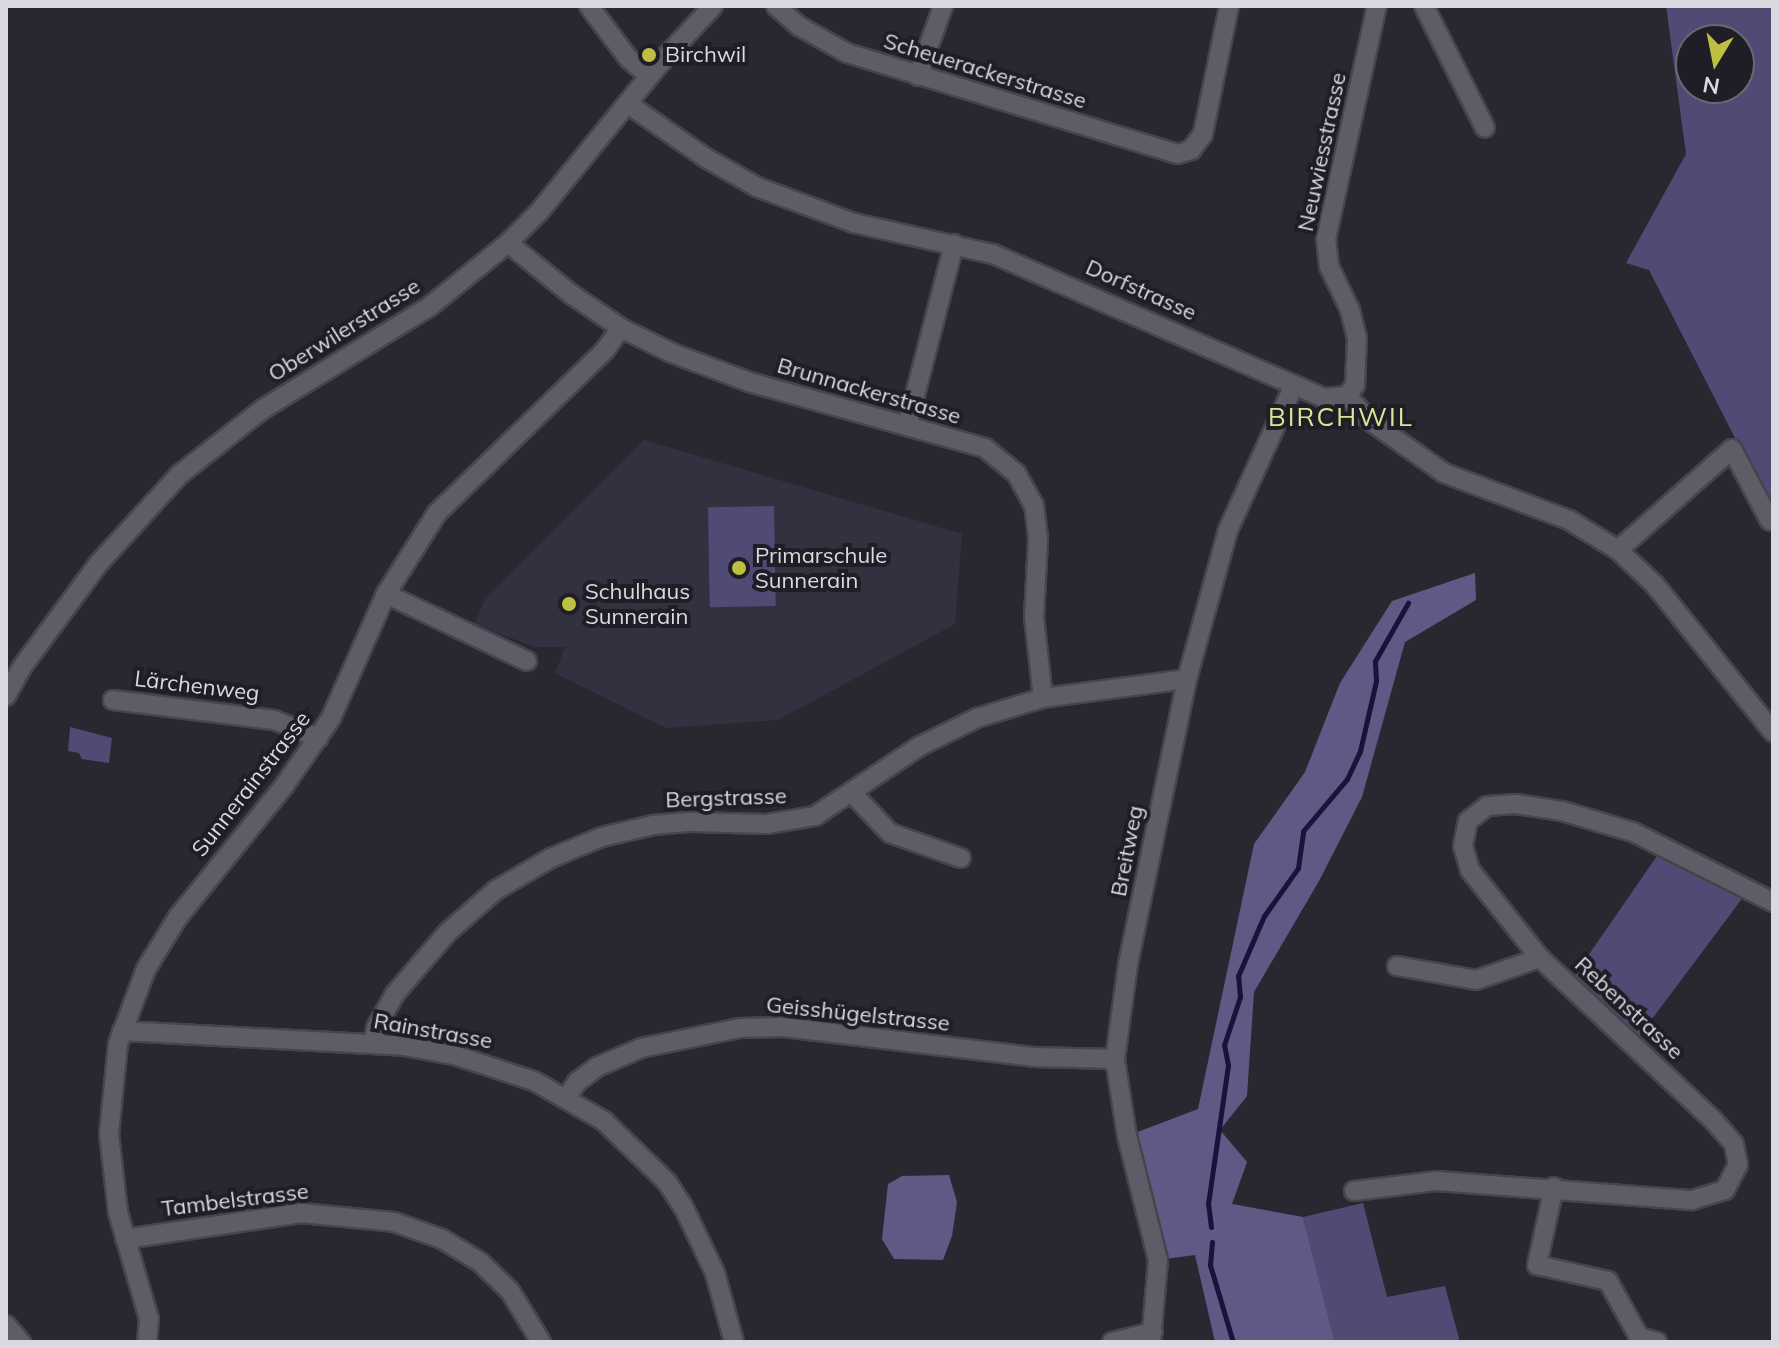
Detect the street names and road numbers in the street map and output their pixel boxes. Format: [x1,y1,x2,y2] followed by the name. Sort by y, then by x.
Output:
[881,28,1089,114] street label: Scheuerackerstrasse
[1292,70,1352,234] street label: Neuwiesstrasse
[1082,254,1200,326] street label: Dorfstrasse
[263,273,425,387] street label: Oberwilerstrasse
[774,352,964,430] street label: Brunnackerstrasse
[133,665,261,707] street label: Lärchenweg
[186,706,316,862] street label: Sunnerainstrasse
[665,783,787,813] street label: Bergstrasse
[1105,803,1149,899] street label: Breitweg
[1569,951,1689,1065] street label: Rebenstrasse
[765,991,951,1037] street label: Geisshügelstrasse
[372,1008,494,1054] street label: Rainstrasse
[160,1178,310,1222] street label: Tambelstrasse

